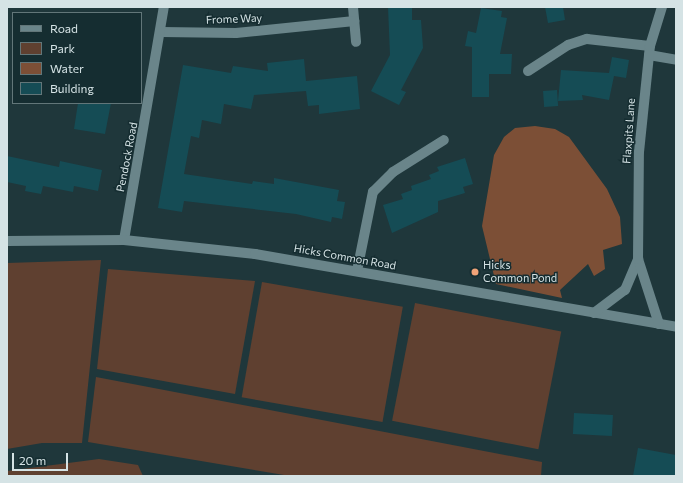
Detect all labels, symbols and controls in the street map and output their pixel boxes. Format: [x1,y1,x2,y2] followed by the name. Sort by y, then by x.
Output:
[206,11,262,27] street label: Frome Way
[12,12,142,104] legend
[50,21,78,35] text: Road
[50,41,75,55] text: Park
[50,61,84,75] text: Water
[50,81,94,95] text: Building
[620,98,638,164] street label: Flaxpits Lane
[114,121,140,193] street label: Pendock Road
[293,242,397,272] street label: Hicks Common Road
[483,259,557,285] place label: Hicks Common Pond
[470,267,480,277] marker: Hicks Common Pond
[14,445,70,471] scale bar
[19,453,46,467] text: 20 m

